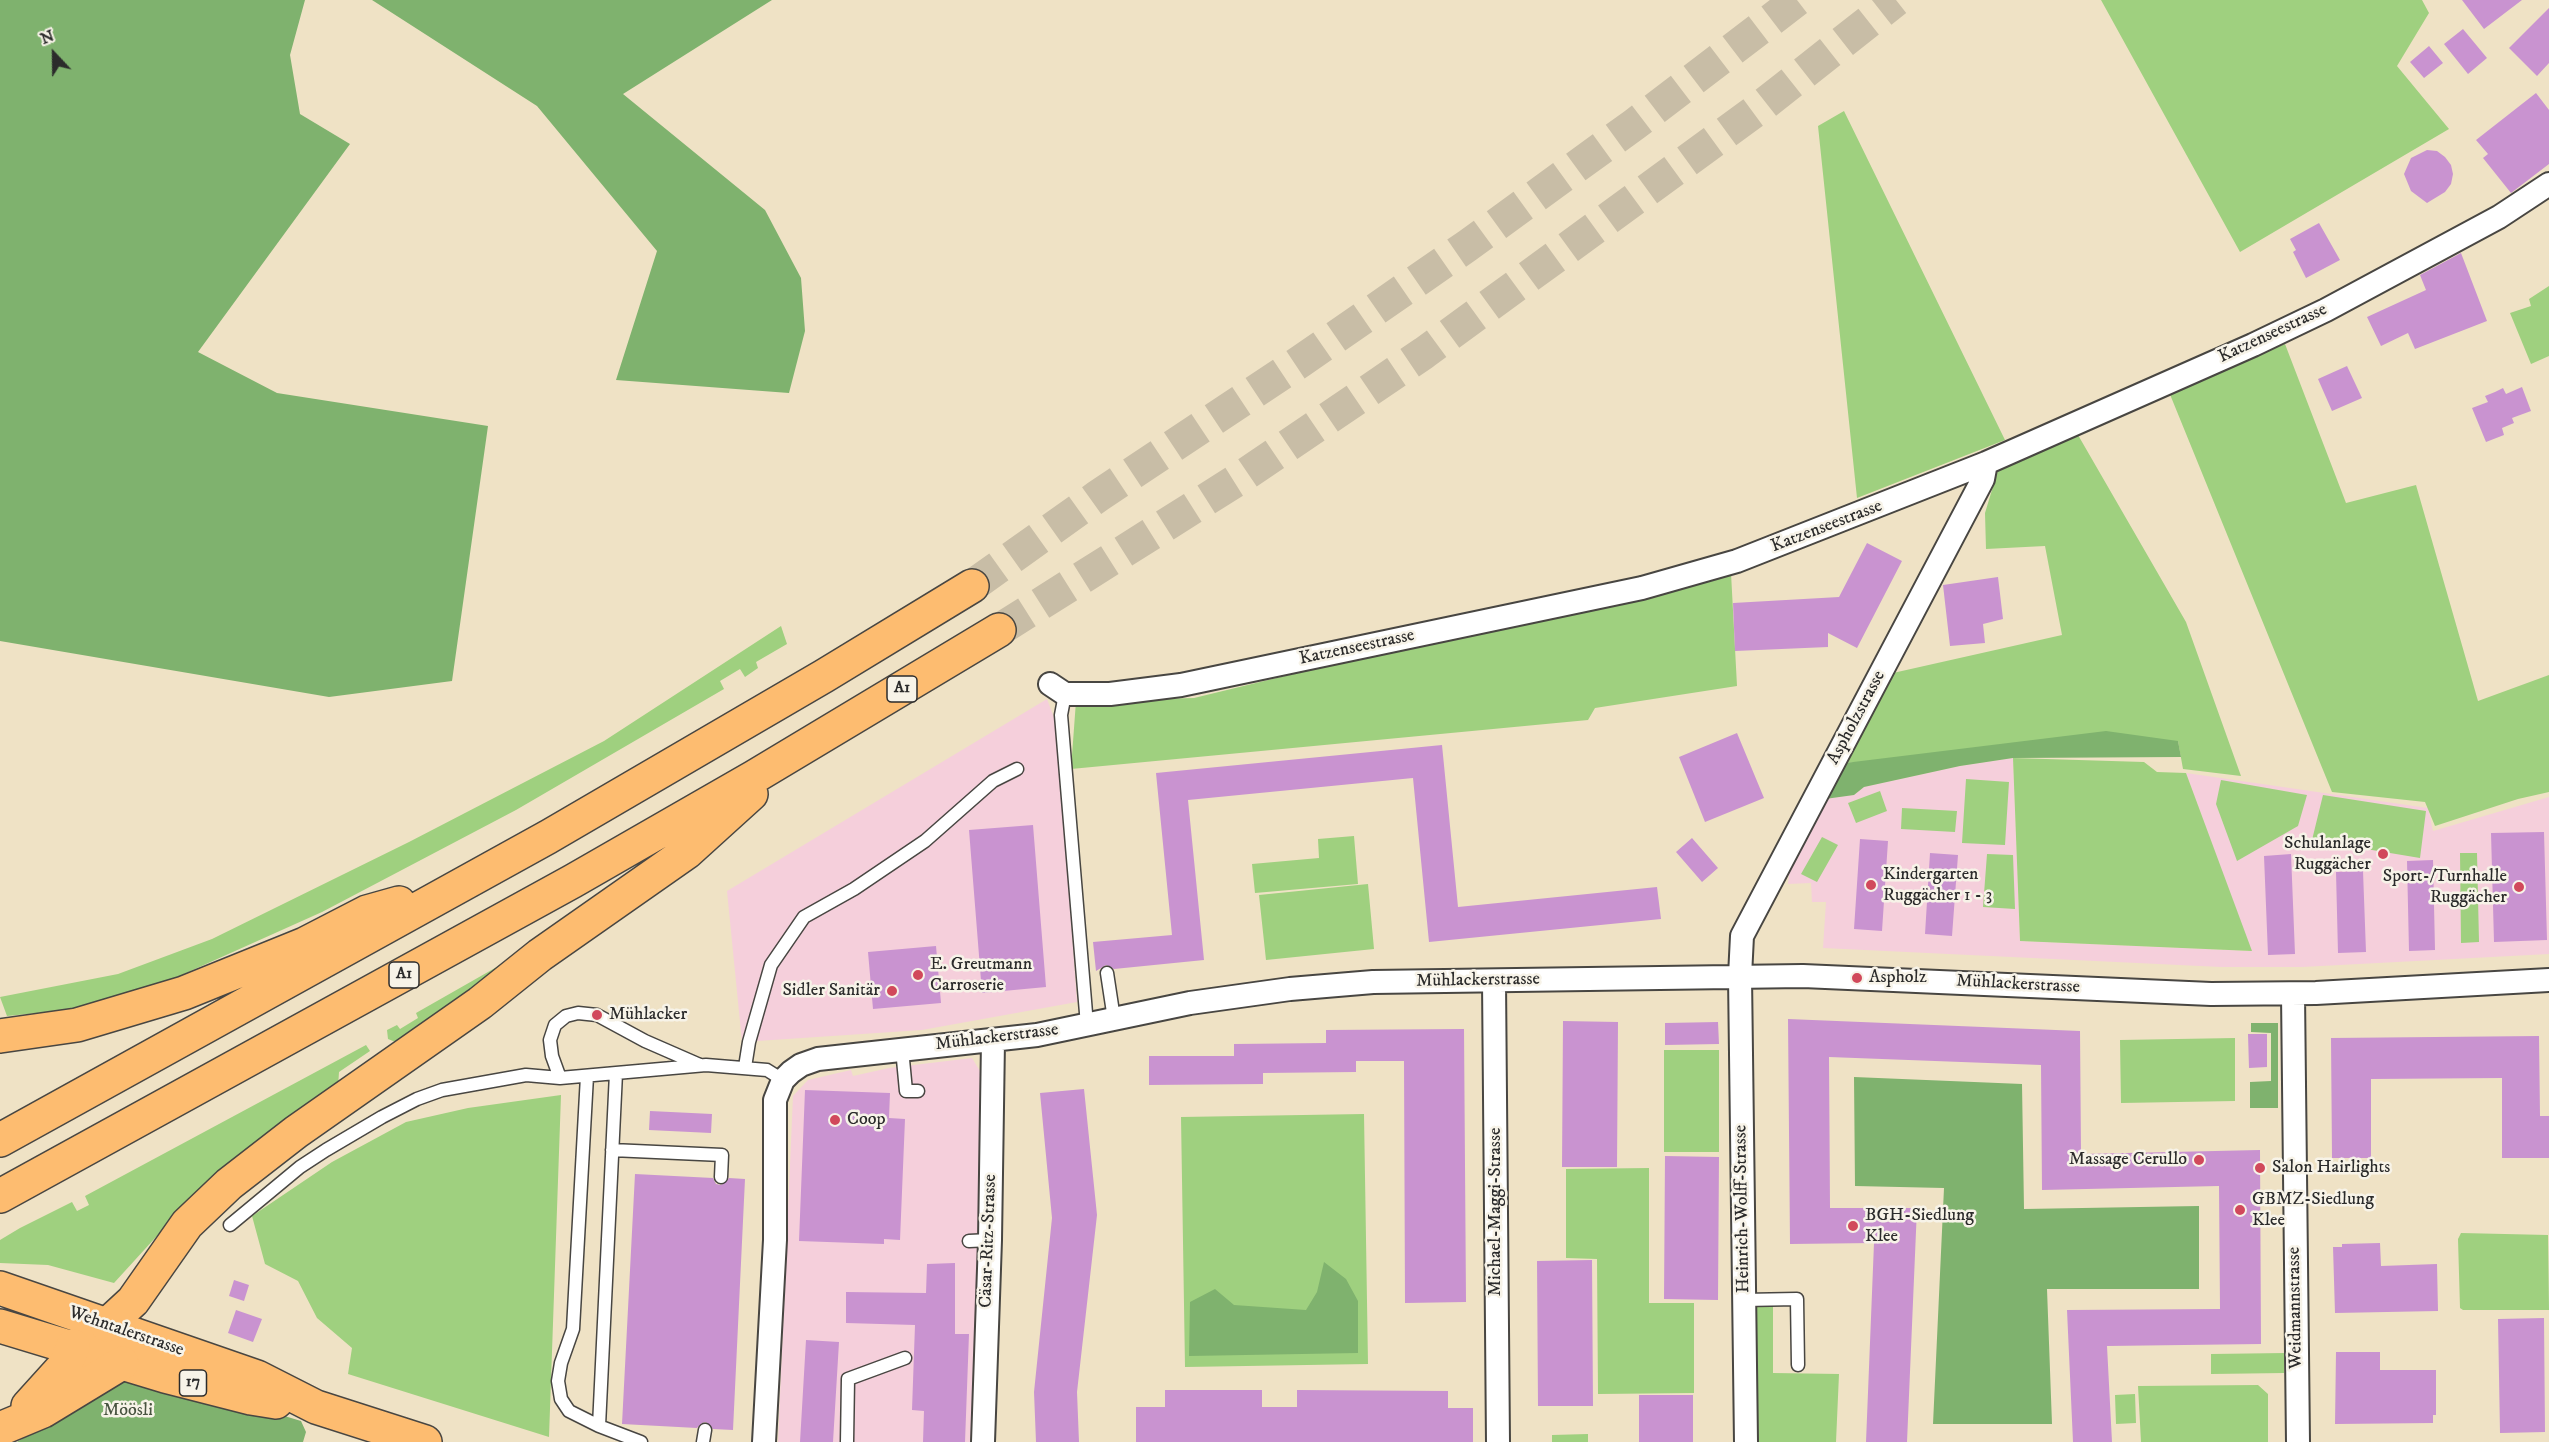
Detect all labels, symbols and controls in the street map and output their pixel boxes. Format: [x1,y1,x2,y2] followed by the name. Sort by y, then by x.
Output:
[24,24,84,84] north arrow
[37,26,57,49] text: N
[2215,299,2331,369] street label: Katzenseestrasse
[1768,496,1886,558] street label: Katzenseestrasse
[1297,625,1417,671] street label: Katzenseestrasse
[1823,667,1891,769] street label: Aspholzstrasse
[887,676,917,702] road number: A1
[2284,833,2371,876] place label: Schulanlage Ruggächer
[2376,847,2390,861] marker: Schulanlage Ruggächer
[1883,864,1992,906] place label: Kindergarten Ruggächer 1 - 3
[2383,866,2507,908] place label: Sport-/Turnhalle Ruggächer
[1864,878,1878,892] marker: Kindergarten Ruggächer 1 - 3
[2512,880,2526,894] marker: Sport-/Turnhalle Ruggächer
[930,954,1032,996] place label: E. Greutmann Carroserie
[389,962,419,988] road number: A1
[1869,967,1927,989] place label: Aspholz
[911,968,925,982] marker: E. Greutmann Carroserie
[1416,969,1540,993] street label: Mühlackerstrasse
[1850,971,1864,985] marker: Aspholz
[1956,971,2080,999] street label: Mühlackerstrasse
[782,980,880,1002] place label: Sidler Sanitär
[885,984,899,998] marker: Sidler Sanitär
[609,1004,687,1026] place label: Mühlacker
[590,1008,604,1022] marker: Mühlacker
[934,1020,1060,1056] street label: Mühlackerstrasse
[847,1109,886,1131] place label: Coop
[828,1113,842,1127] marker: Coop
[1731,1125,1755,1293] street label: Heinrich-Wolff-Strasse
[1485,1128,1507,1296] street label: Michael-Maggi-Strasse
[2069,1149,2187,1171] place label: Massage Cerullo
[2192,1153,2206,1167] marker: Massage Cerullo
[2272,1157,2390,1179] place label: Salon Hairlights
[2253,1161,2267,1175] marker: Salon Hairlights
[976,1174,1002,1308] street label: Cäsar-Ritz-Strasse
[2252,1189,2374,1232] place label: GBMZ-Siedlung Klee
[2233,1203,2247,1217] marker: GBMZ-Siedlung Klee
[1865,1205,1974,1248] place label: BGH-Siedlung Klee
[1846,1219,1860,1233] marker: BGH-Siedlung Klee
[2284,1247,2308,1369] street label: Weidmannstrasse
[66,1302,186,1362] street label: Wehntalerstrasse
[180,1370,206,1396] road number: 17
[103,1400,153,1422] park label: Möösli

